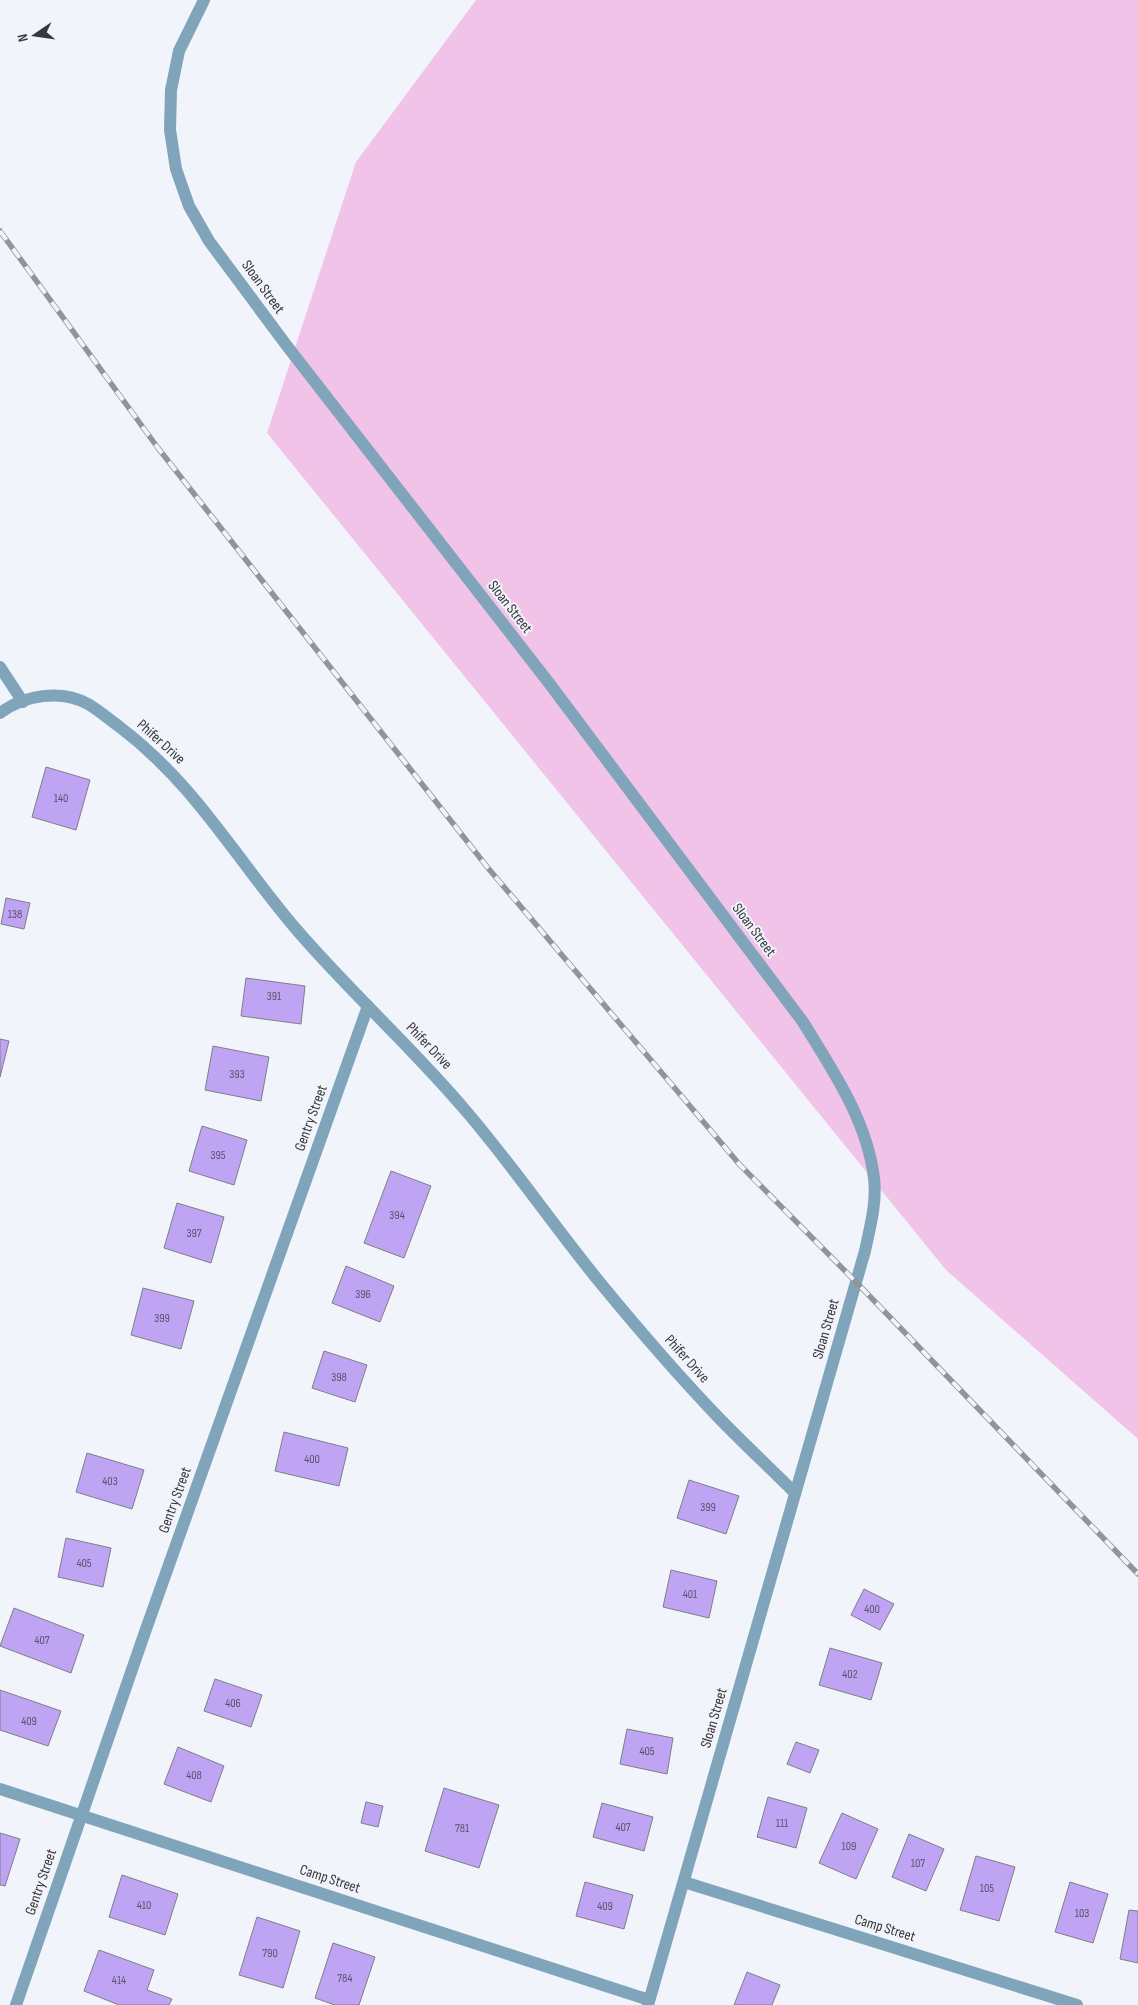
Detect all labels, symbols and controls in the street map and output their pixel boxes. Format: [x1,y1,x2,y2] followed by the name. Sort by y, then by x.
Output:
[10,10,60,60] north arrow
[14,32,32,43] text: N
[237,256,289,318] street label: Sloan Street
[484,577,537,637] street label: Sloan Street
[133,715,189,769] street label: Phifer Drive
[54,791,68,806] house number: 140
[728,900,780,961] street label: Sloan Street
[8,907,22,922] house number: 138
[267,989,282,1004] house number: 391
[402,1018,456,1074] street label: Phifer Drive
[229,1067,245,1082] house number: 393
[290,1082,332,1154] street label: Gentry Street
[210,1148,226,1163] house number: 395
[389,1208,405,1223] house number: 394
[186,1226,202,1241] house number: 397
[355,1287,371,1302] house number: 396
[808,1296,844,1361] street label: Sloan Street
[154,1311,170,1326] house number: 399
[660,1331,714,1387] street label: Phifer Drive
[331,1370,347,1385] house number: 398
[304,1452,320,1467] house number: 400
[154,1464,196,1536] street label: Gentry Street
[102,1474,118,1489] house number: 403
[700,1500,716,1515] house number: 399
[76,1556,92,1571] house number: 405
[683,1587,698,1602] house number: 401
[864,1602,880,1617] house number: 400
[34,1633,50,1648] house number: 407
[842,1667,858,1682] house number: 402
[696,1685,732,1750] street label: Sloan Street
[225,1696,241,1711] house number: 406
[21,1714,37,1729] house number: 409
[639,1744,655,1759] house number: 405
[186,1768,202,1783] house number: 408
[776,1816,789,1831] house number: 111
[615,1820,631,1835] house number: 407
[455,1821,470,1836] house number: 781
[842,1839,856,1854] house number: 109
[21,1846,61,1918] street label: Gentry Street
[911,1856,925,1871] house number: 107
[297,1860,363,1898] street label: Camp Street
[980,1881,994,1896] house number: 105
[137,1898,151,1913] house number: 410
[597,1899,613,1914] house number: 409
[1075,1906,1089,1921] house number: 103
[852,1910,918,1946] street label: Camp Street
[262,1946,278,1961] house number: 790
[337,1971,353,1986] house number: 784
[112,1973,126,1988] house number: 414

